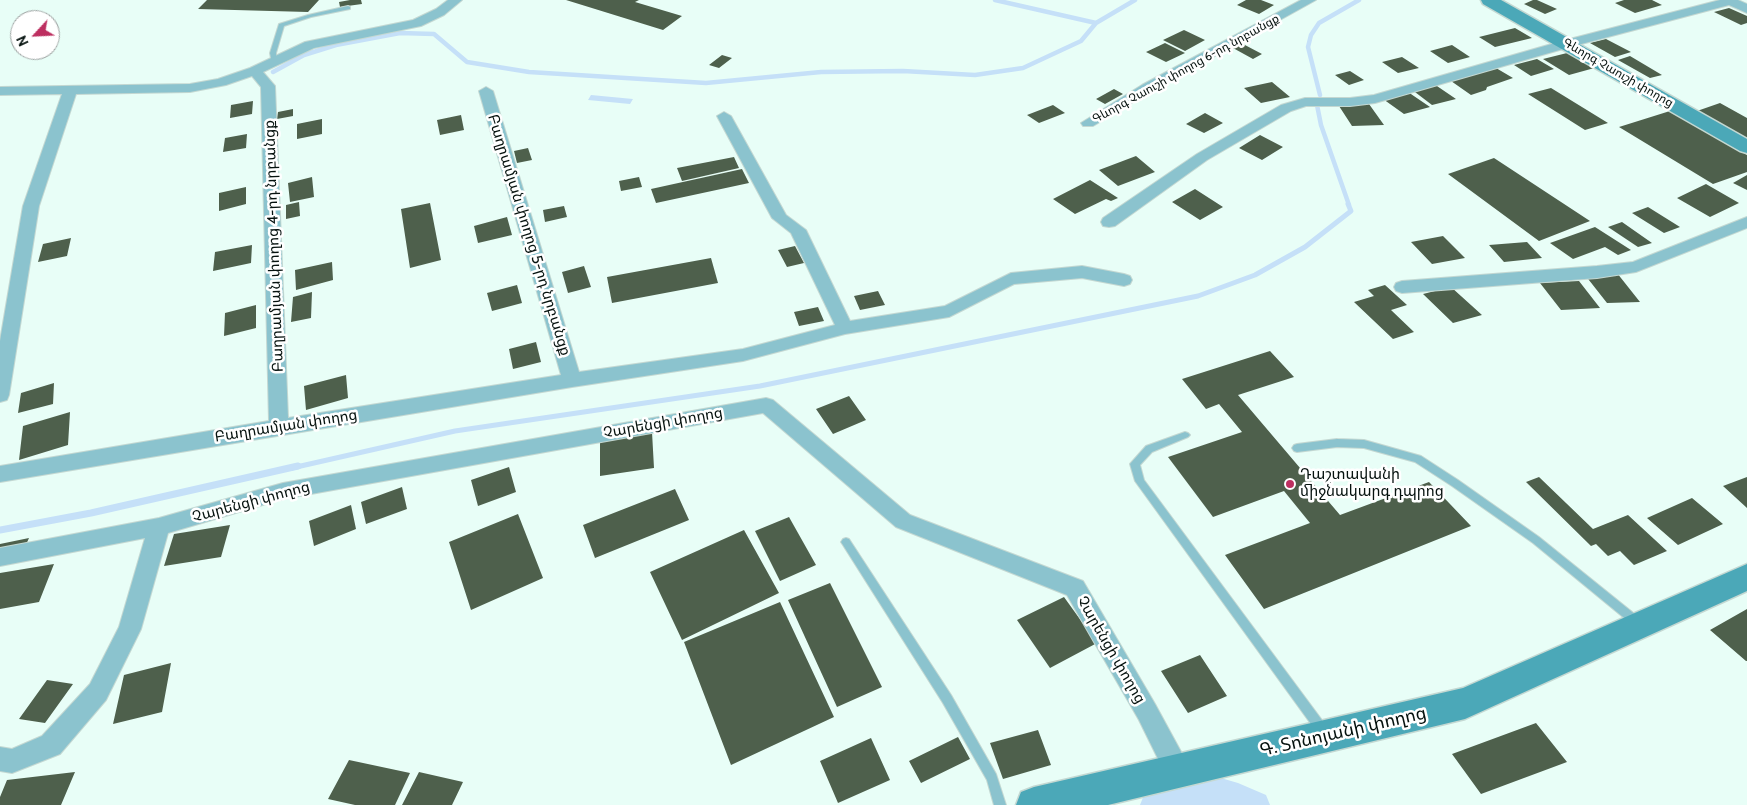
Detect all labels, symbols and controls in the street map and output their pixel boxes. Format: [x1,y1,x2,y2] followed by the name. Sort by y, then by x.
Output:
[10,10,60,60] north arrow
[1090,11,1282,127] street label: Գևորգ Չաուշի փողոց 6-րդ նրբանցք
[12,33,33,49] text: N
[1560,36,1676,110] street label: Գևորգ Չաուշի փողոց
[484,112,574,358] street label: Բաղրամյան փողոց 5-րդ նրբանցք
[261,120,287,372] street label: Բաղրամյան փողոց 4-րդ նրբանցք
[602,404,724,442] street label: Չարենցի փողոց
[213,406,359,446] street label: Բաղրամյան փողոց
[1300,466,1444,501] place label: Դաշտավանի միջնակարգ դպրոց
[190,478,312,526] street label: Չարենցի փողոց
[1284,478,1296,490] marker: Դաշտավանի միջնակարգ դպրոց
[1073,593,1149,707] street label: Չարենցի փողոց
[1258,702,1428,762] street label: Գ. Տոնոյանի փողոց

